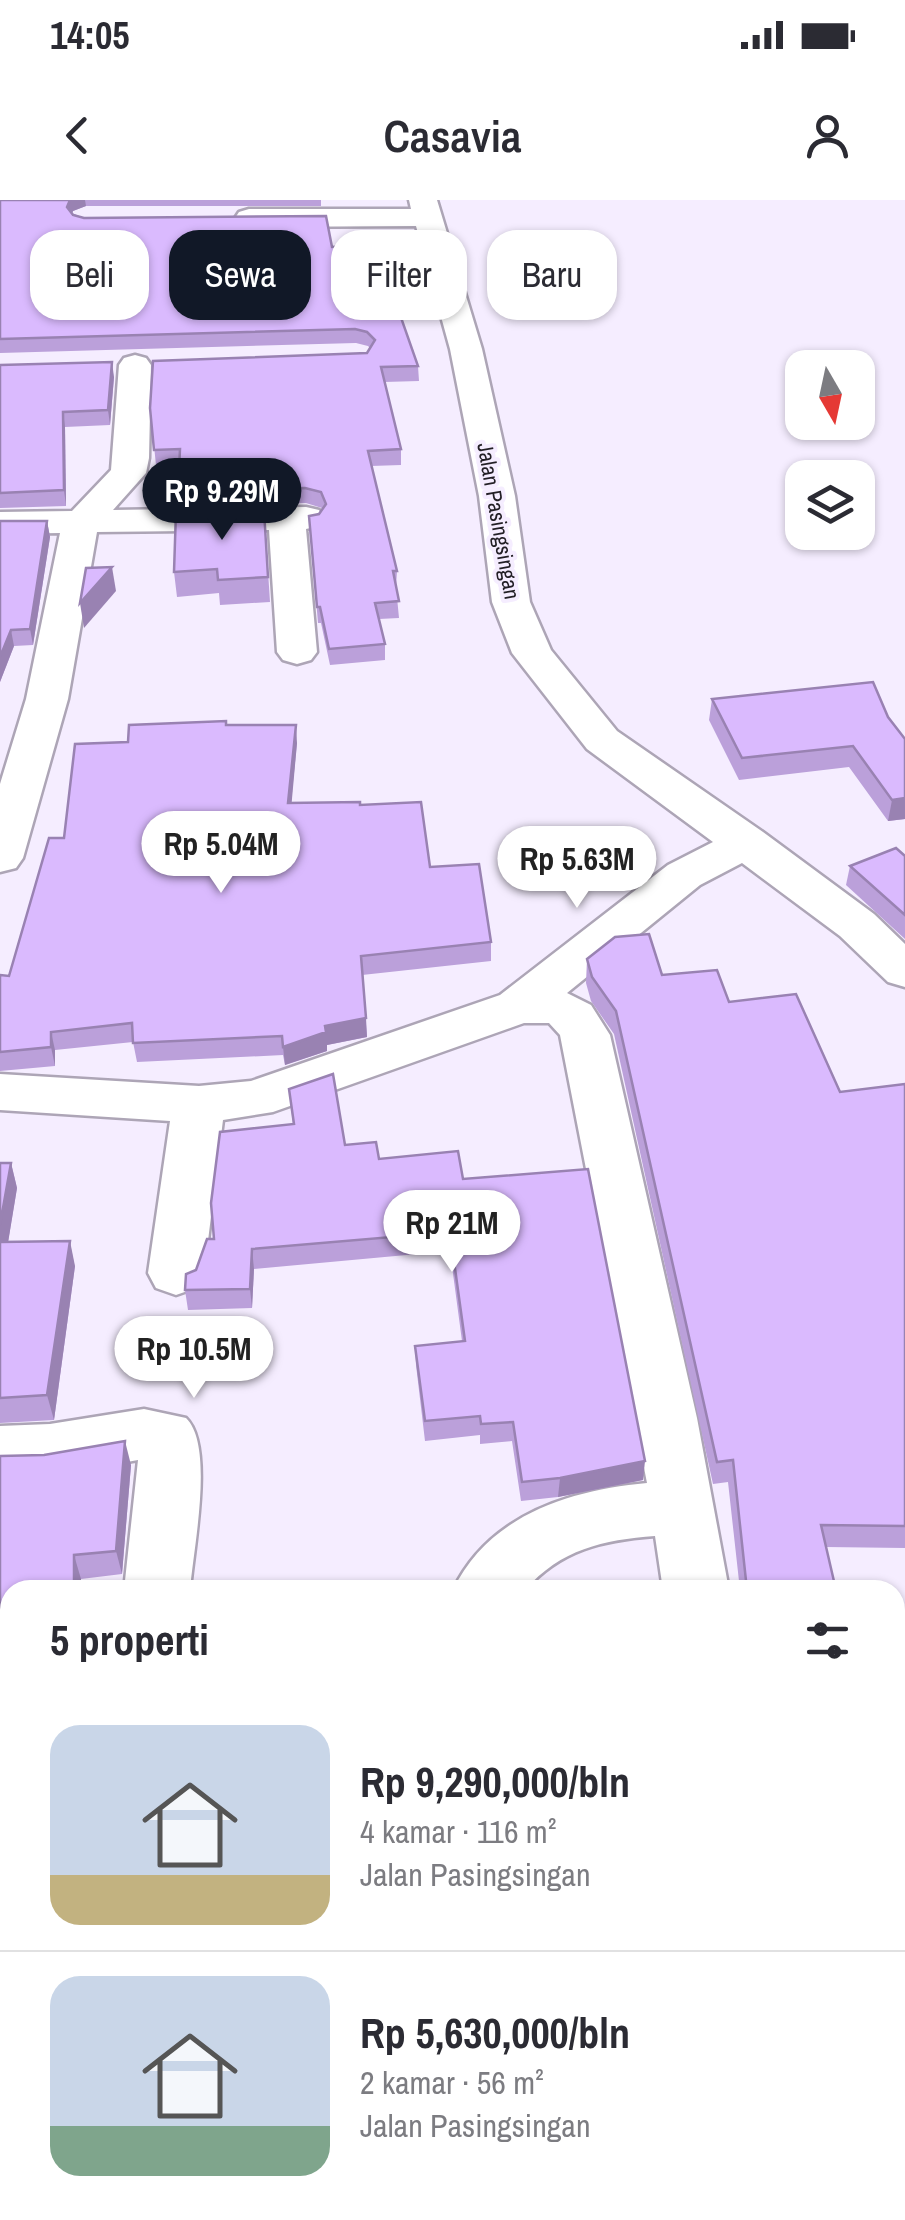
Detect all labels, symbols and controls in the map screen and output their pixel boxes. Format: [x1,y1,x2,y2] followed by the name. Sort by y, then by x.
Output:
[50,10,130,61] text: 14:05
[383,105,522,166] text: Casavia
[50,108,105,163] icon: back
[800,108,855,163] icon: person
[30,230,149,320] chip: Beli
[169,230,311,320] chip: Sewa
[331,230,467,320] chip: Filter
[487,230,617,320] chip: Baru
[785,350,875,440] north arrow
[785,350,875,550] map controls
[470,440,528,602] street label: Jalan Pasingsingan
[119,458,325,543] pin: Rp 9.29M
[785,460,875,550] button: layers
[164,469,280,512] text: Rp 9.29M
[118,811,324,896] pin: Rp 5.04M
[163,822,279,865] text: Rp 5.04M
[474,826,680,911] pin: Rp 5.63M
[519,837,635,880] text: Rp 5.63M
[371,1190,533,1275] pin: Rp 21M
[405,1201,499,1244] text: Rp 21M
[91,1316,297,1401] pin: Rp 10.5M
[136,1327,252,1370] text: Rp 10.5M
[50,1612,209,1668] text: 5 properti
[800,1613,855,1668] icon: filters
[360,1754,630,1810] text: Rp 9,290,000/bln
[130,1765,250,1885] icon: home
[360,1810,556,1853] text: 4 kamar · 116 m²
[360,1853,591,1896] text: Jalan Pasingsingan
[360,2005,630,2061] text: Rp 5,630,000/bln
[130,2016,250,2136] icon: home
[360,2061,544,2104] text: 2 kamar · 56 m²
[360,2104,591,2147] text: Jalan Pasingsingan

